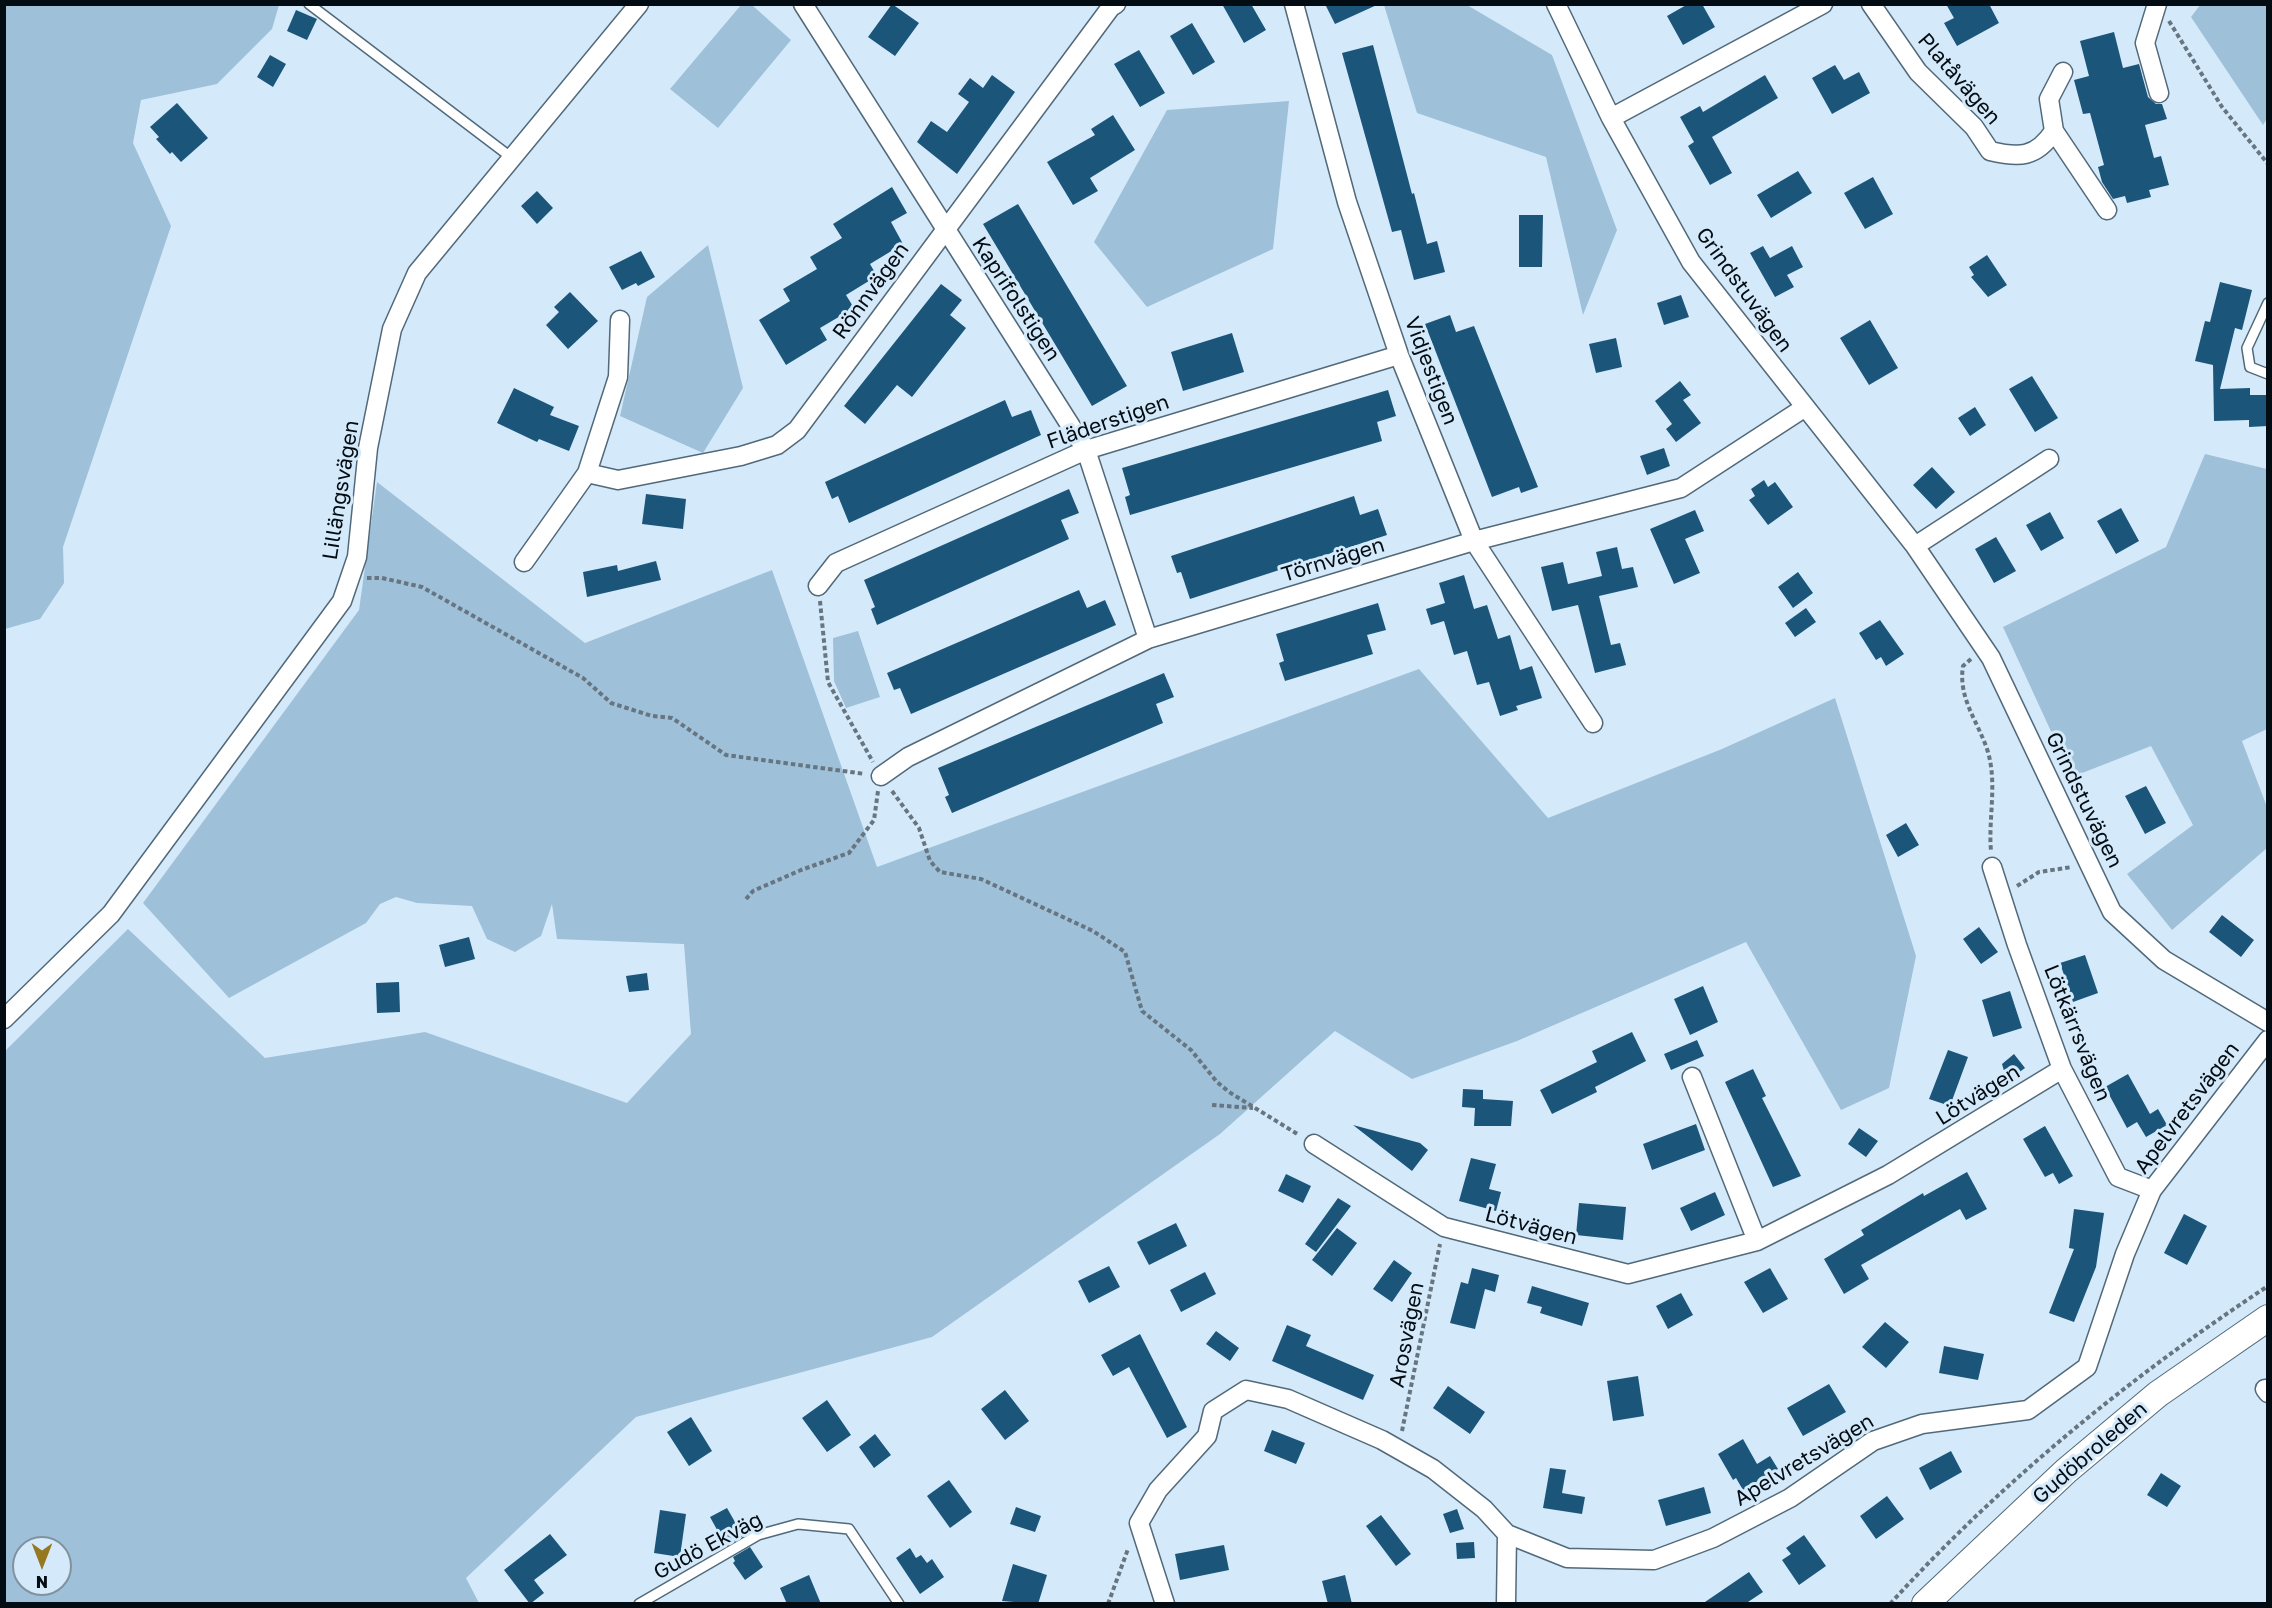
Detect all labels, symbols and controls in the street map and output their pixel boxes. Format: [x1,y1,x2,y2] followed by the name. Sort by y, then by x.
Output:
[1912,28,2006,130] street label: Platåvägen
[1690,223,1798,357] street label: Grindstuvägen
[967,232,1065,366] street label: Kaprifolstigen
[828,238,914,344] street label: Rönnvägen
[1399,313,1463,429] street label: Vidjestigen
[1044,389,1172,455] street label: Fläderstigen
[318,418,364,562] street label: Lillängsvägen
[1279,532,1387,588] street label: Törnvägen
[2040,728,2128,872] street label: Grindstuvägen
[2038,961,2116,1105] street label: Lötkärrsvägen
[2129,1037,2245,1179] street label: Apelvretsvägen
[1931,1059,2025,1131] street label: Lötvägen
[1482,1202,1580,1250] street label: Lötvägen
[1384,1280,1430,1390] street label: Arosvägen
[2028,1397,2152,1509] street label: Gudöbroleden
[1730,1408,1878,1512] street label: Apelvretsvägen
[649,1507,767,1585] street label: Gudö Ekväg
[12,1536,72,1596] north arrow
[36,1572,48,1592] text: N

